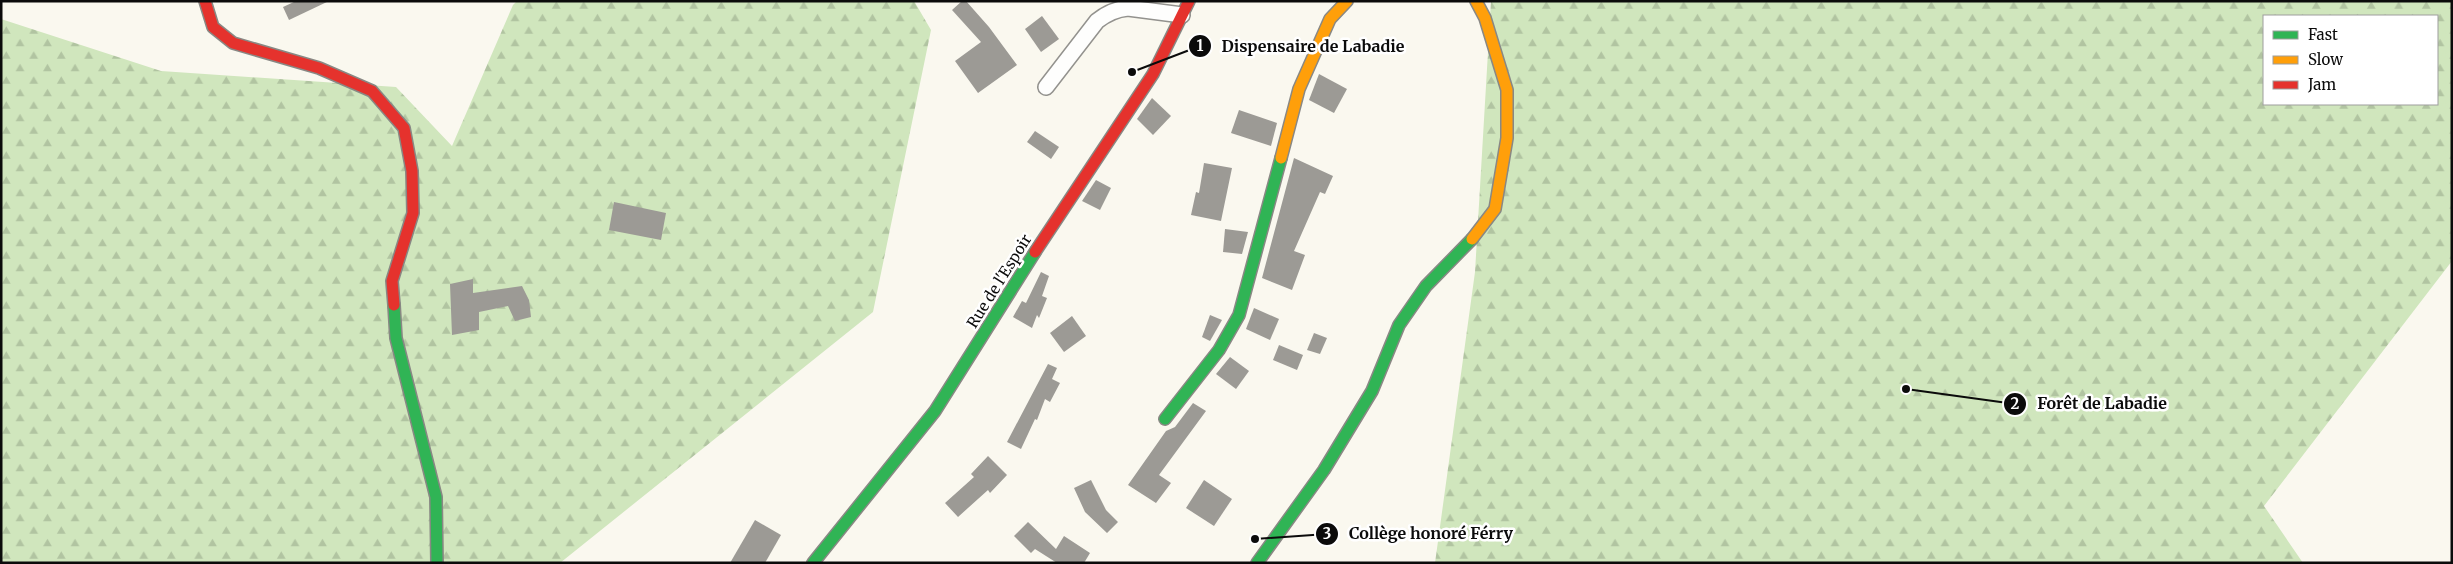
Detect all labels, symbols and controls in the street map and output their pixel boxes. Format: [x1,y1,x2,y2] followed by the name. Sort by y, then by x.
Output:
[2263,15,2438,105] legend
[2308,25,2338,44] text: Fast
[1187,31,1415,62] callout: Dispensaire de Labadie
[1197,36,1204,55] text: 1
[1222,36,1405,56] text: Dispensaire de Labadie
[2308,50,2343,69] text: Slow
[2307,75,2336,94] text: Jam
[963,230,1035,331] street label: Rue de l'Espoir
[2002,388,2177,419] callout: Forêt de Labadie
[2037,393,2167,413] text: Forêt de Labadie
[2011,394,2020,413] text: 2
[1314,518,1523,549] callout: Collège honoré Férry
[1349,523,1514,543] text: Collège honoré Férry
[1323,524,1331,543] text: 3

